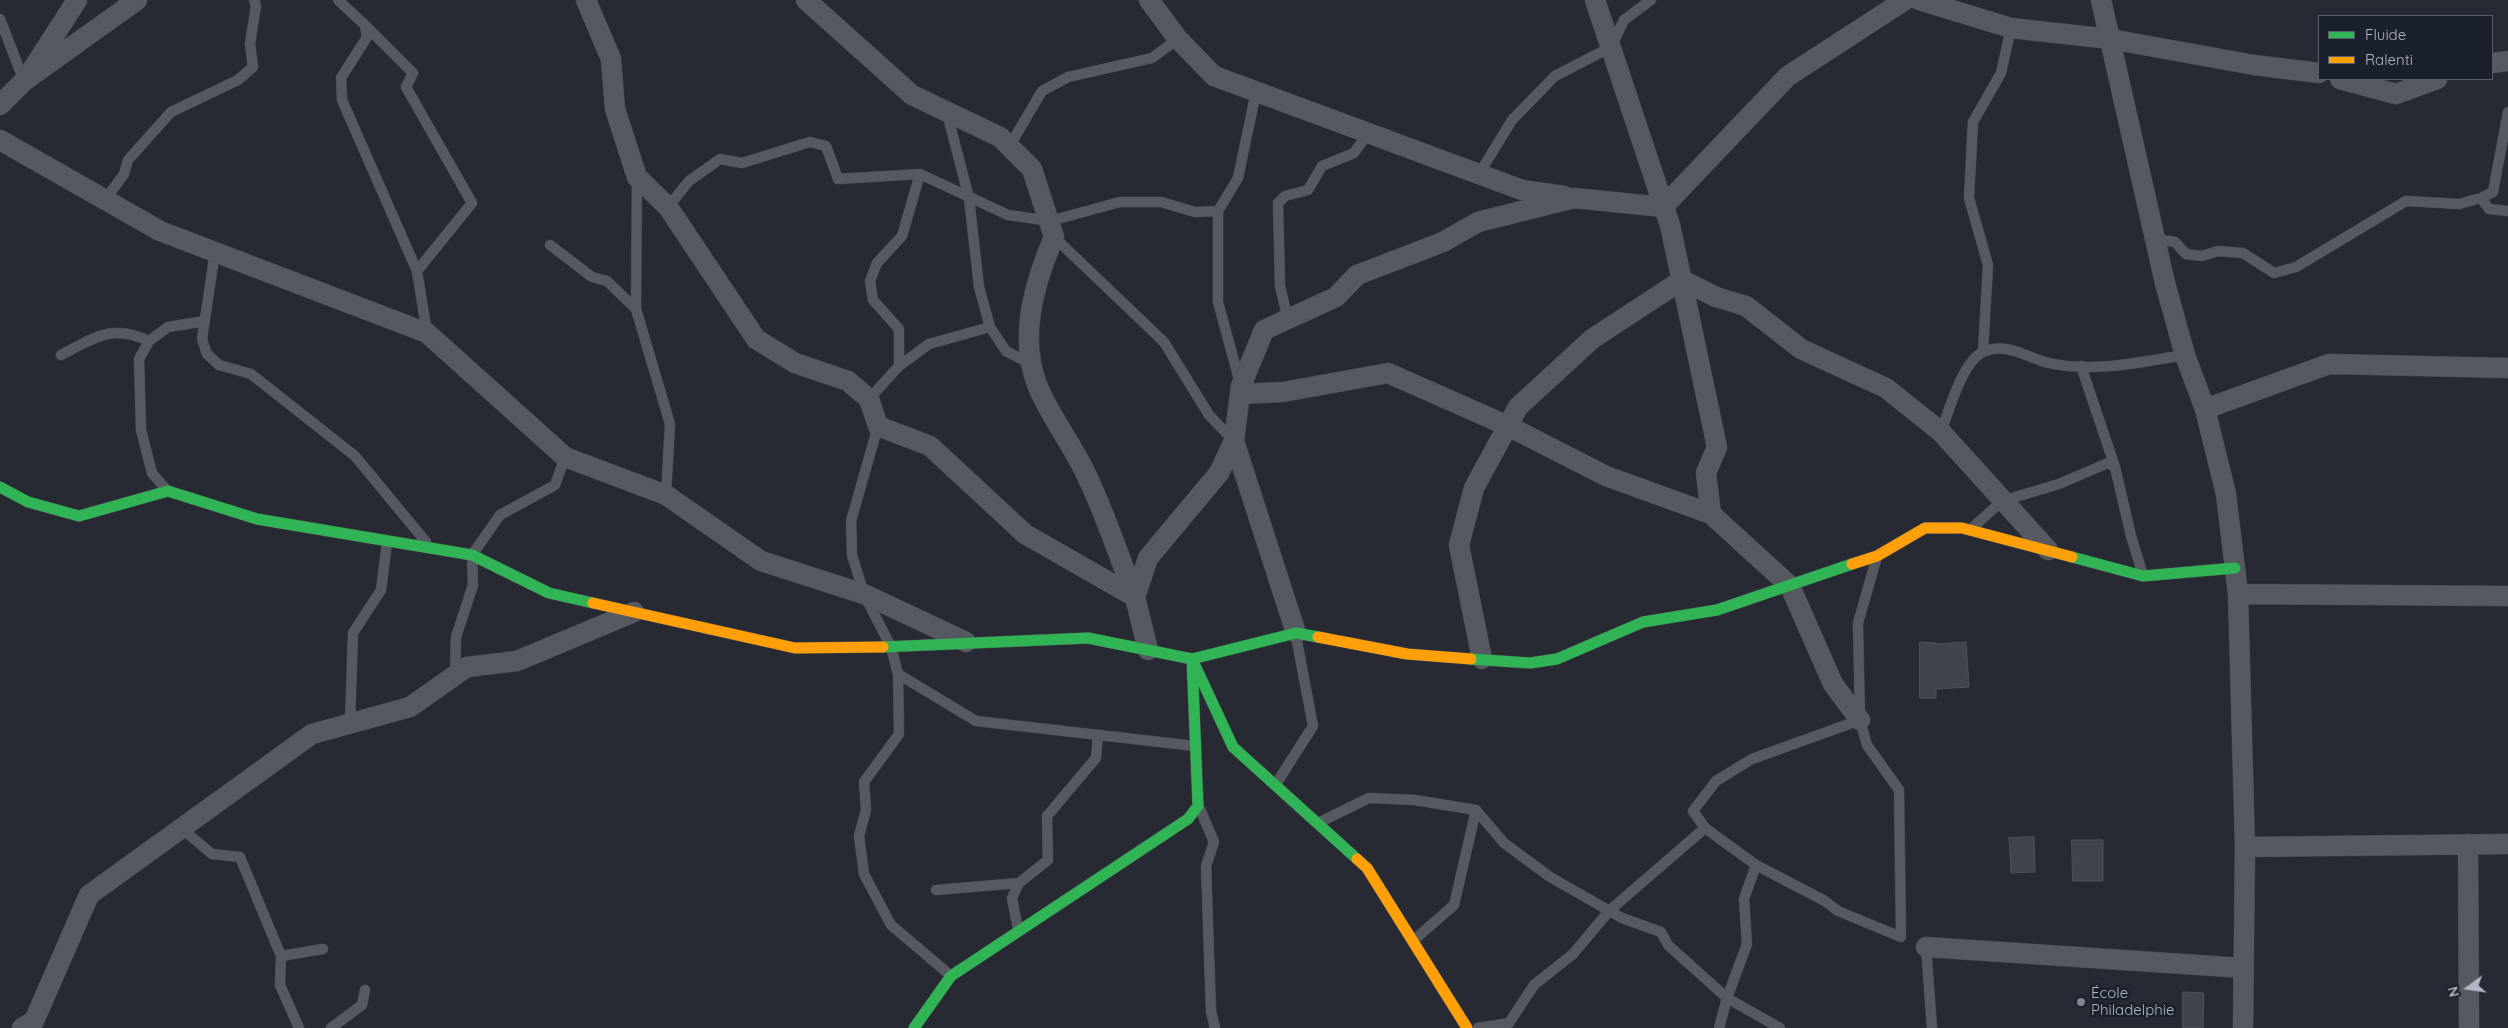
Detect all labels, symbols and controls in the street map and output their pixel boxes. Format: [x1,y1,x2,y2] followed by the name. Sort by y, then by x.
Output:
[2318,15,2493,80] legend
[2365,25,2406,44] text: Fluide
[2365,50,2413,69] text: Ralenti
[2443,963,2493,1013] north arrow
[2091,984,2175,1019] place label: École Philadelphie
[2443,984,2463,999] text: N
[2075,996,2087,1008] marker: École Philadelphie

